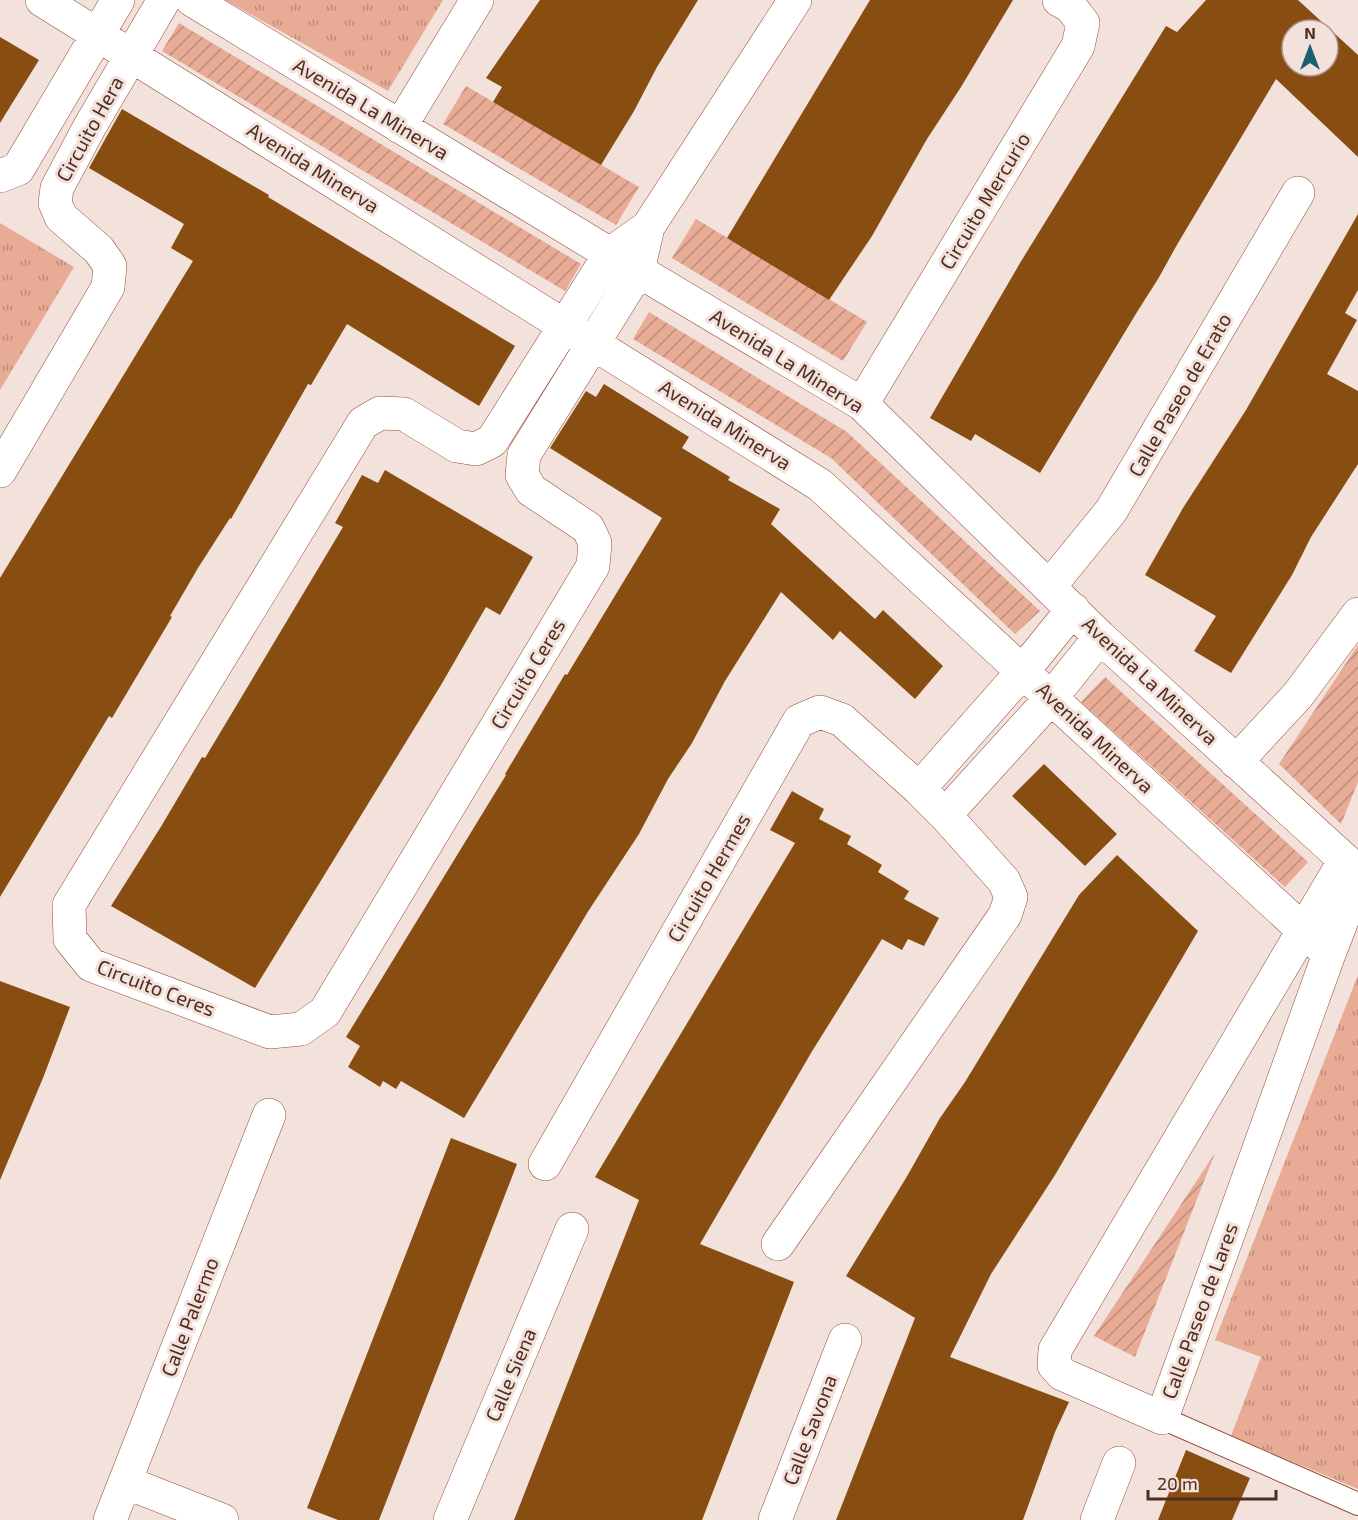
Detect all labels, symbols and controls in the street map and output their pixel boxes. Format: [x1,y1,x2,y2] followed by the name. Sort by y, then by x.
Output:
[1280,18,1340,78] north arrow
[1304,23,1316,42] text: N
[290,52,453,164] street label: Avenida La Minerva
[50,72,128,185] street label: Circuito Hera
[243,117,384,217] street label: Avenida Minerva
[934,128,1034,273] street label: Circuito Mercurio
[706,303,869,417] street label: Avenida La Minerva
[1123,309,1236,480] street label: Calle Paseo de Erato
[655,374,796,474] street label: Avenida Minerva
[1078,611,1224,749] street label: Avenida La Minerva
[485,614,569,733] street label: Circuito Ceres
[1032,677,1159,798] street label: Avenida Minerva
[662,809,755,946] street label: Circuito Hermes
[94,954,219,1021] street label: Circuito Ceres
[1156,1219,1242,1402] street label: Calle Paseo de Lares
[155,1254,223,1380] street label: Calle Palermo
[480,1324,540,1425] street label: Calle Siena
[777,1371,841,1488] street label: Calle Savona
[1148,1463,1276,1501] scale bar
[1157,1472,1198,1494] text: 20 m

